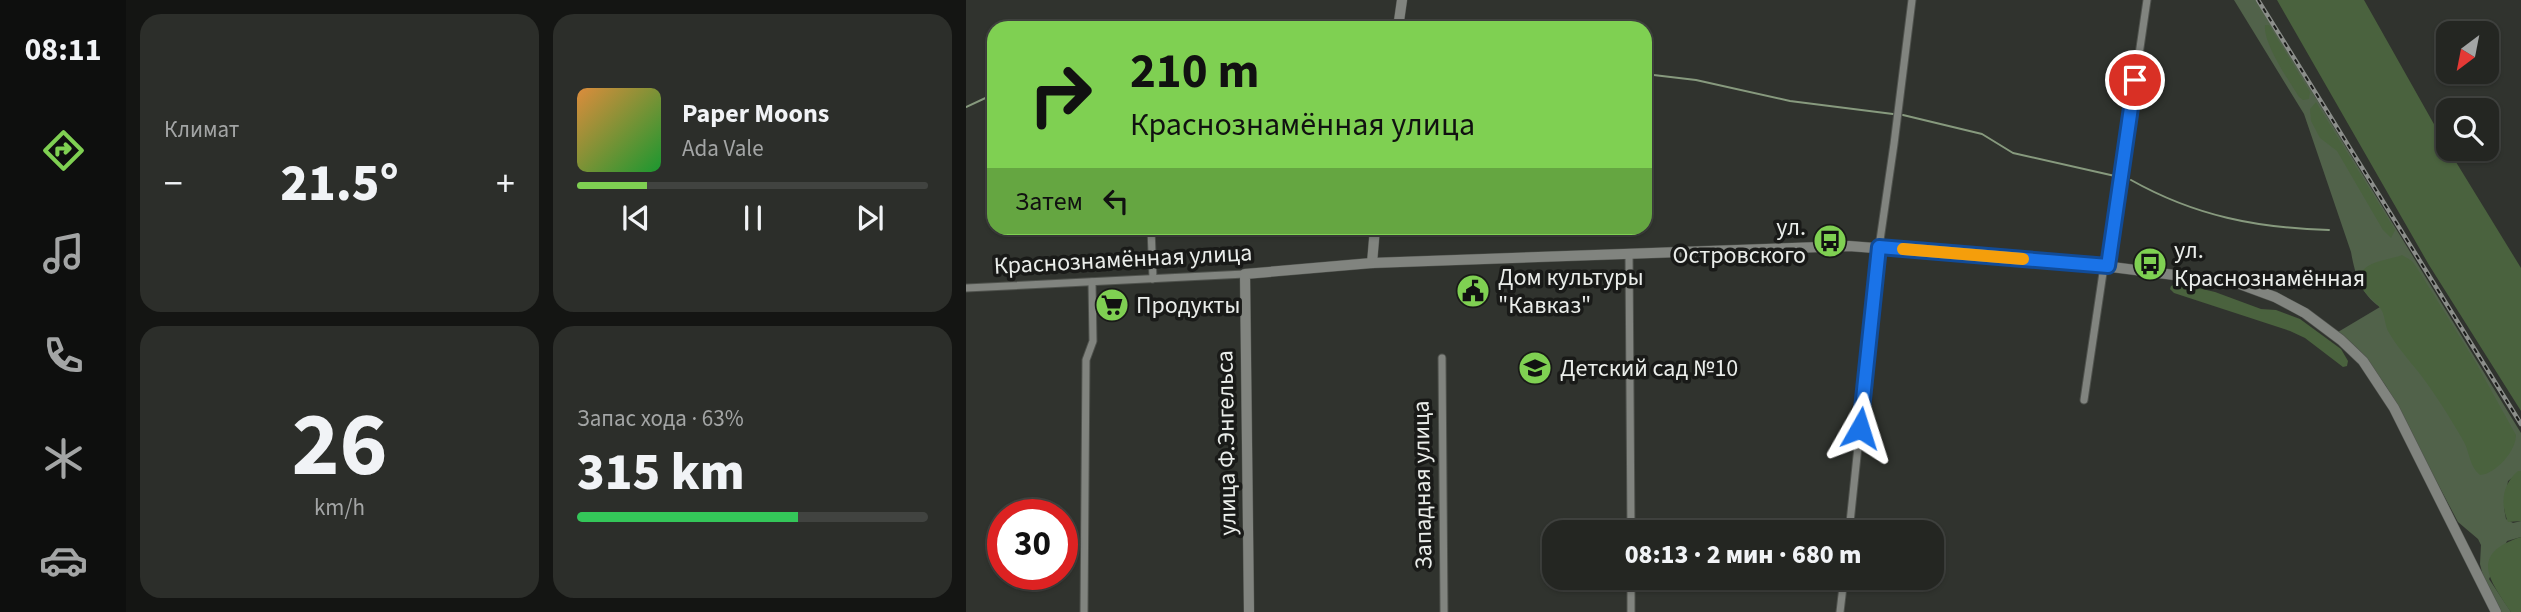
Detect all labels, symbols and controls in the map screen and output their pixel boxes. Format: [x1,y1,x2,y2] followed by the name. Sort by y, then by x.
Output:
[2436,21,2499,84] north arrow
[2436,21,2499,161] map controls
[24,27,102,73] text: 08:11
[1130,37,1259,107] text: 210 m
[1015,49,1106,140] icon: right
[2105,50,2165,110] pin
[2116,61,2154,99] icon: arrive
[682,95,829,132] text: Paper Moons
[2436,98,2499,161] button: search
[1130,102,1475,148] text: Краснознамённая улица
[164,113,239,146] text: Климат
[39,126,88,175] icon: directions
[682,132,764,165] text: Ada Vale
[280,147,399,221] text: 21.5°
[164,157,183,211] text: −
[496,157,515,211] text: +
[1097,182,1135,220] icon: left
[1015,183,1083,220] text: Затем
[617,199,655,237] icon: previous
[734,199,772,237] icon: pause
[851,199,889,237] icon: next
[1673,210,1806,273] place label: ул. Островского
[1811,222,1849,260] bus stop icon: ул. Островского
[39,229,88,278] icon: music
[2174,233,2365,296] place label: ул. Краснознамённая
[993,235,1253,284] street label: Краснознамённая улица
[2131,245,2169,283] bus stop icon: ул. Краснознамённая
[1498,260,1644,323] place label: Дом культуры "Кавказ"
[1454,272,1492,310] public building icon: Дом культуры "Кавказ"
[1093,286,1131,324] supermarket icon: Продукты
[1136,288,1240,323] place label: Продукты
[39,331,88,380] icon: phone
[1516,349,1554,387] school or university icon: Детский сад №10
[1207,350,1246,536] street label: улица Ф.Энгельса
[1560,351,1738,386] place label: Детский сад №10
[291,381,388,510] text: 26
[1823,391,1897,465] position arrow
[1404,400,1441,570] street label: Западная улица
[577,402,744,435] text: Запас хода · 63%
[39,434,88,483] icon: climate
[577,436,745,510] text: 315 km
[314,491,365,524] text: km/h
[987,499,1078,590] speed limit sign: 30
[39,536,88,585] icon: car
[1625,536,1861,573] text: 08:13 · 2 мин · 680 m

